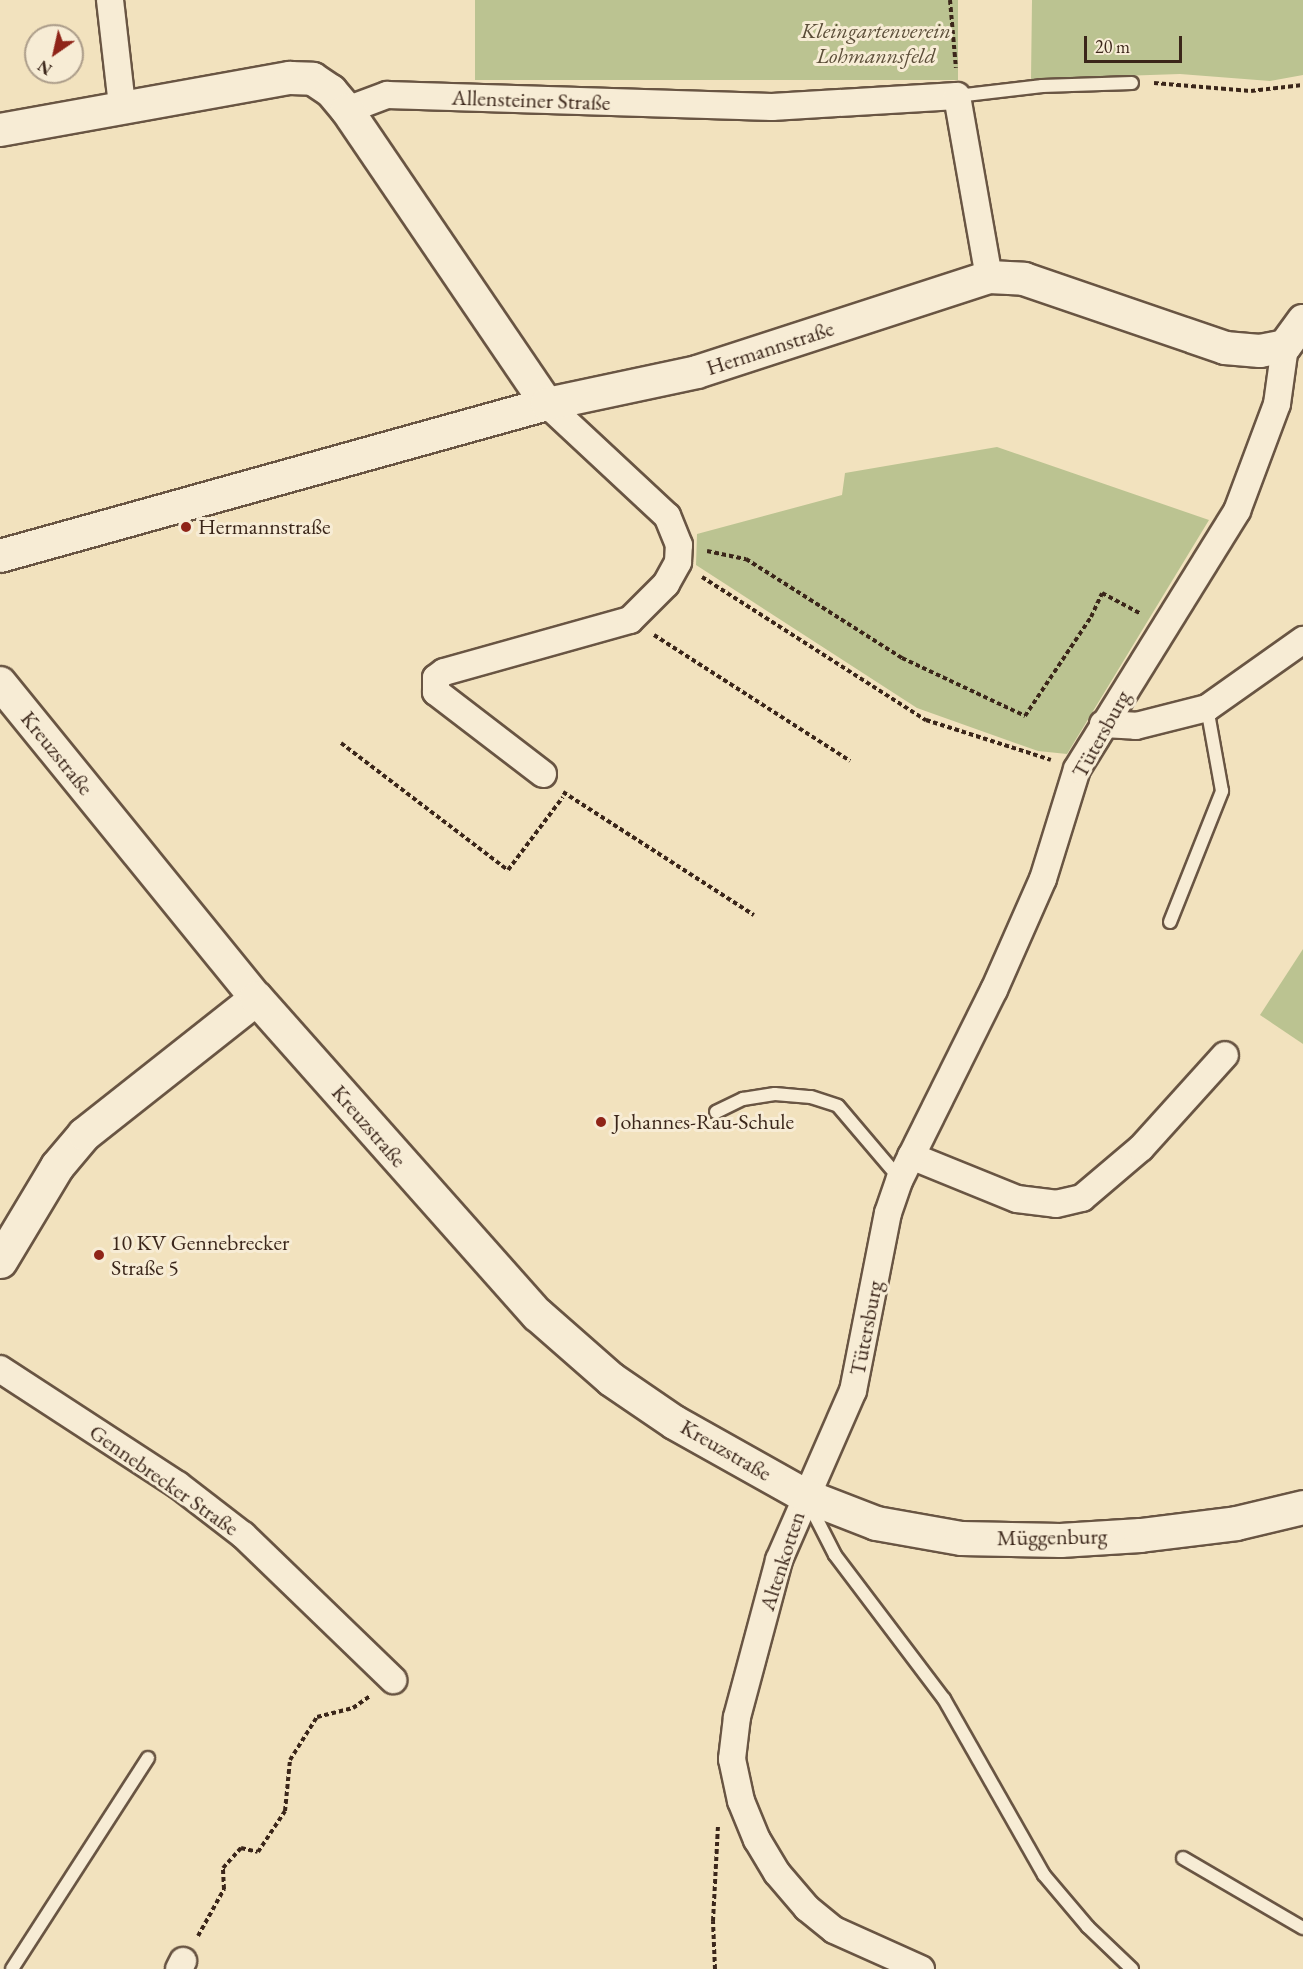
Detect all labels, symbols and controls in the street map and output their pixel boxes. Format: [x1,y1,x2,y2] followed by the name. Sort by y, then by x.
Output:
[801,17,951,68] park label: Kleingartenverein Lohmannsfeld
[24,24,84,84] north arrow
[1087,24,1184,62] scale bar
[1095,35,1130,58] text: 20 m
[34,55,56,80] text: N
[451,84,611,116] street label: Allensteiner Straße
[703,315,837,381] street label: Hermannstraße
[198,514,331,540] place label: Hermannstraße
[179,520,193,534] marker: Hermannstraße
[1066,686,1136,782] street label: Tütersburg
[15,706,99,800] street label: Kreuzstraße
[326,1079,412,1173] street label: Kreuzstraße
[613,1109,794,1135] place label: Johannes-Rau-Schule
[594,1115,608,1129] marker: Johannes-Rau-Schule
[111,1229,289,1280] place label: 10 KV Gennebrecker Straße 5
[92,1248,106,1262] marker: 10 KV Gennebrecker Straße 5
[844,1278,888,1378] street label: Tütersburg
[676,1413,776,1487] street label: Kreuzstraße
[84,1419,244,1541] street label: Gennebrecker Straße
[754,1508,810,1614] street label: Altenkotten
[996,1523,1108,1551] street label: Müggenburg

